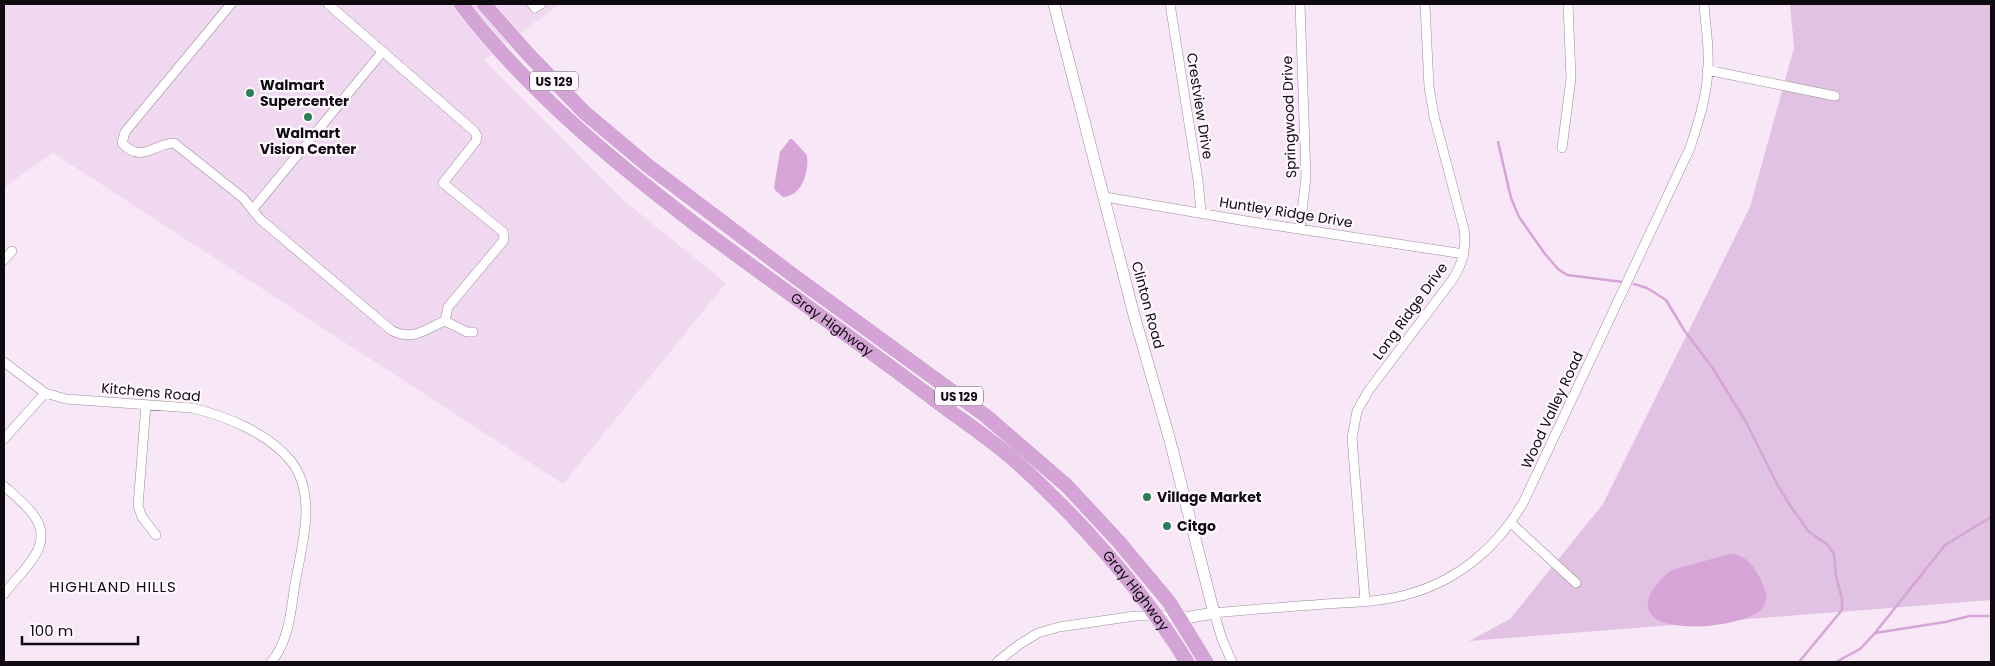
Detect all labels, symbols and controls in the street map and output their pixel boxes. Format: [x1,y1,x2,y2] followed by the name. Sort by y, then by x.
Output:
[1182,51,1218,161] street label: Crestview Drive
[1277,55,1301,179] street label: Springwood Drive
[530,72,578,90] road number: US 129
[260,75,349,111] place label: Walmart Supercenter
[244,87,256,99] marker: Walmart Supercenter
[302,111,314,123] marker: Walmart Vision Center
[260,123,356,159] place label: Walmart Vision Center
[1218,192,1354,232] street label: Huntley Ridge Drive
[1368,258,1452,364] street label: Long Ridge Drive
[1127,259,1169,351] street label: Clinton Road
[787,288,878,361] street label: Gray Highway
[1516,348,1588,472] street label: Wood Valley Road
[101,378,201,406] street label: Kitchens Road
[935,386,983,406] road number: US 129
[1157,487,1262,507] place label: Village Market
[1141,491,1153,503] marker: Village Market
[1177,516,1216,536] place label: Citgo
[1161,520,1173,532] marker: Citgo
[1098,546,1174,635] street label: Gray Highway
[49,576,177,597] district label: HIGHLAND HILLS
[22,614,139,646] scale bar
[30,620,73,641] text: 100 m

